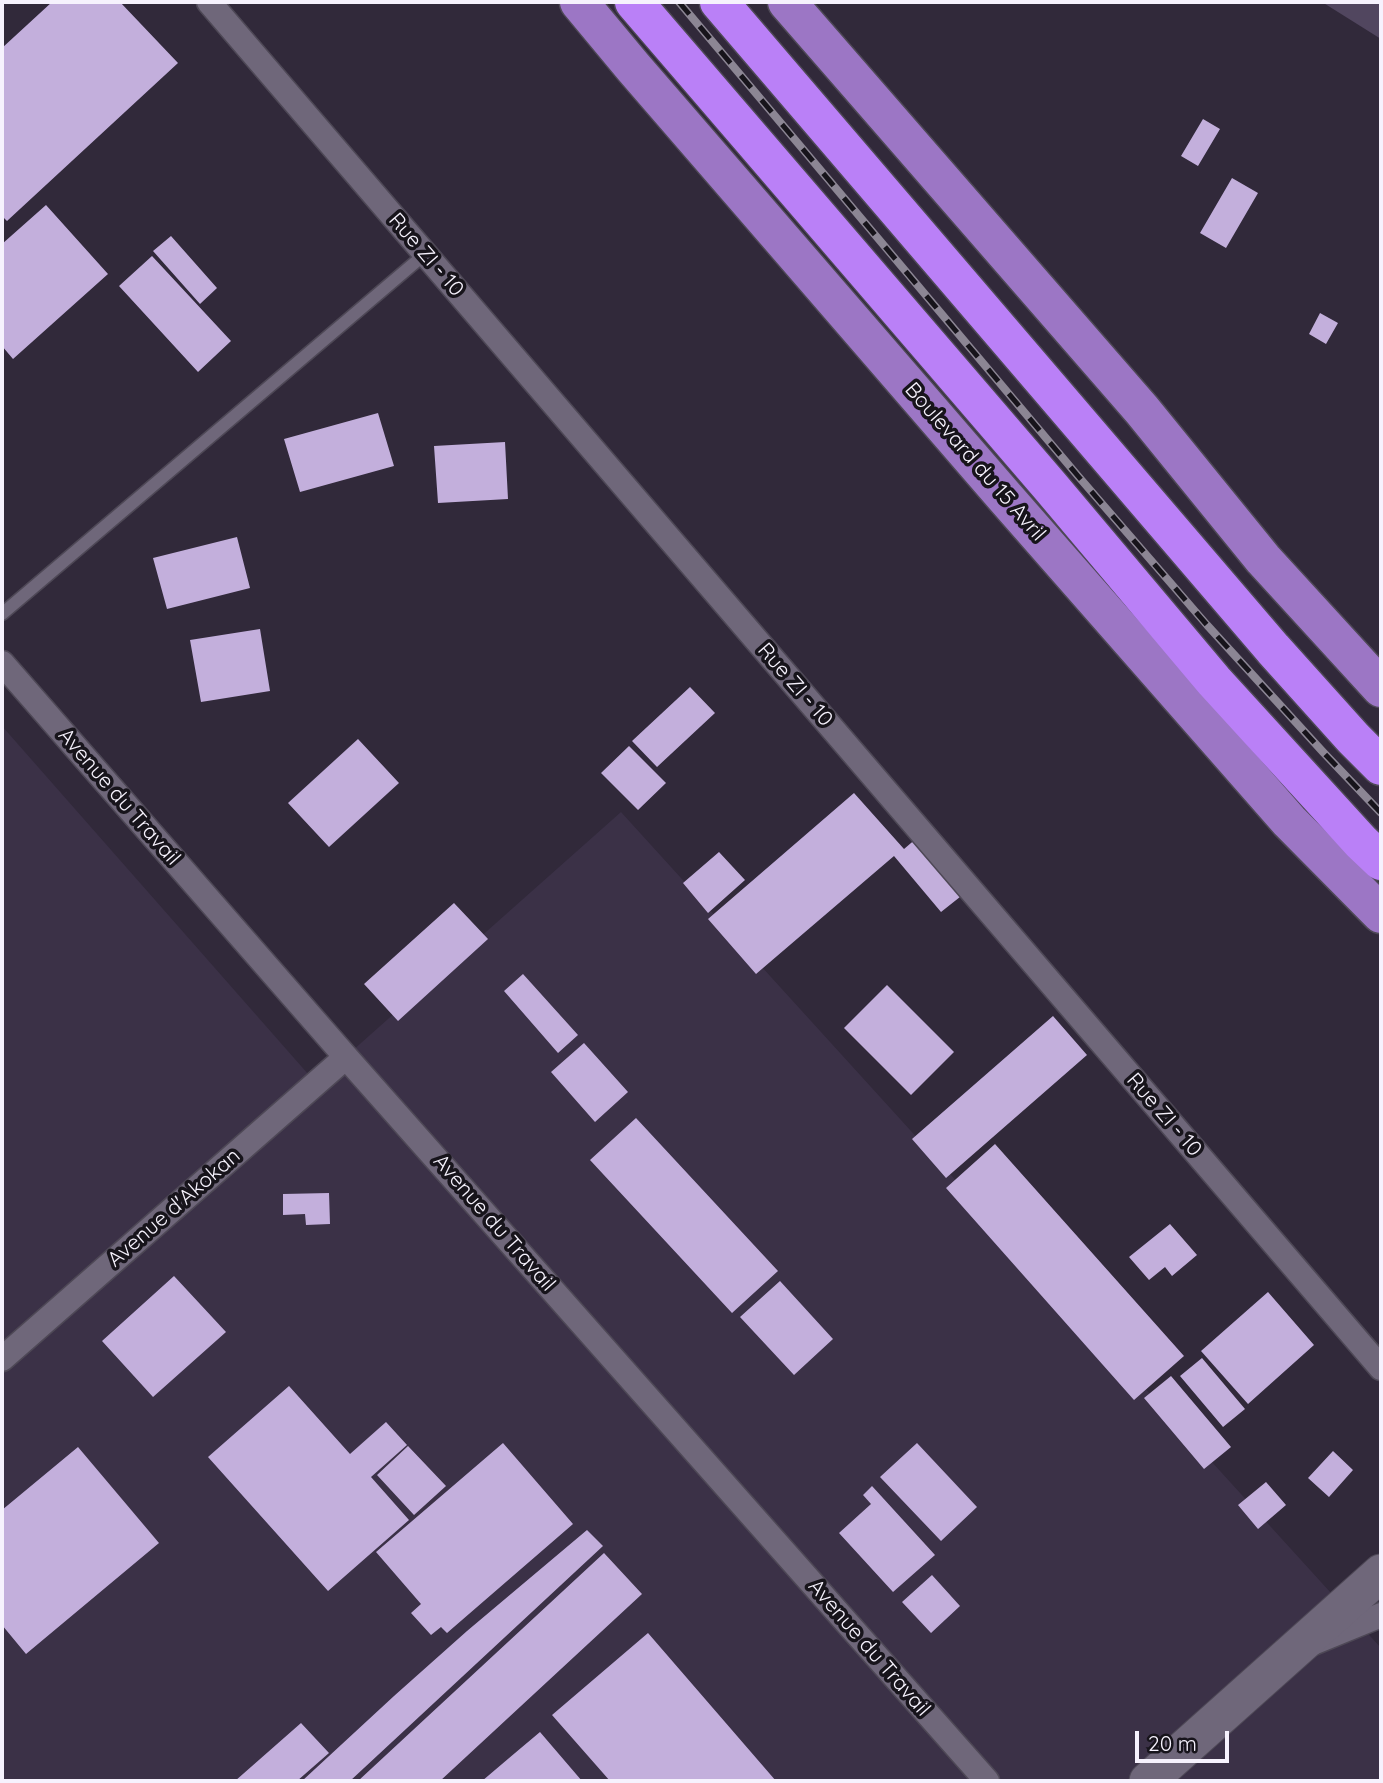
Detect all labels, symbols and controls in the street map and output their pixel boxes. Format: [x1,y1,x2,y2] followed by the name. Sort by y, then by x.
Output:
[383,208,469,302] street label: Rue ZI - 10
[899,378,1051,546] street label: Boulevard du 15 Avril
[752,638,838,732] street label: Rue ZI - 10
[53,723,185,871] street label: Avenue du Travail
[1121,1068,1207,1162] street label: Rue ZI - 10
[103,1144,245,1272] street label: Avenue d'Akokan
[428,1149,560,1297] street label: Avenue du Travail
[803,1574,935,1722] street label: Avenue du Travail
[1138,1716,1232,1760] scale bar
[1148,1730,1197,1756] text: 20 m

